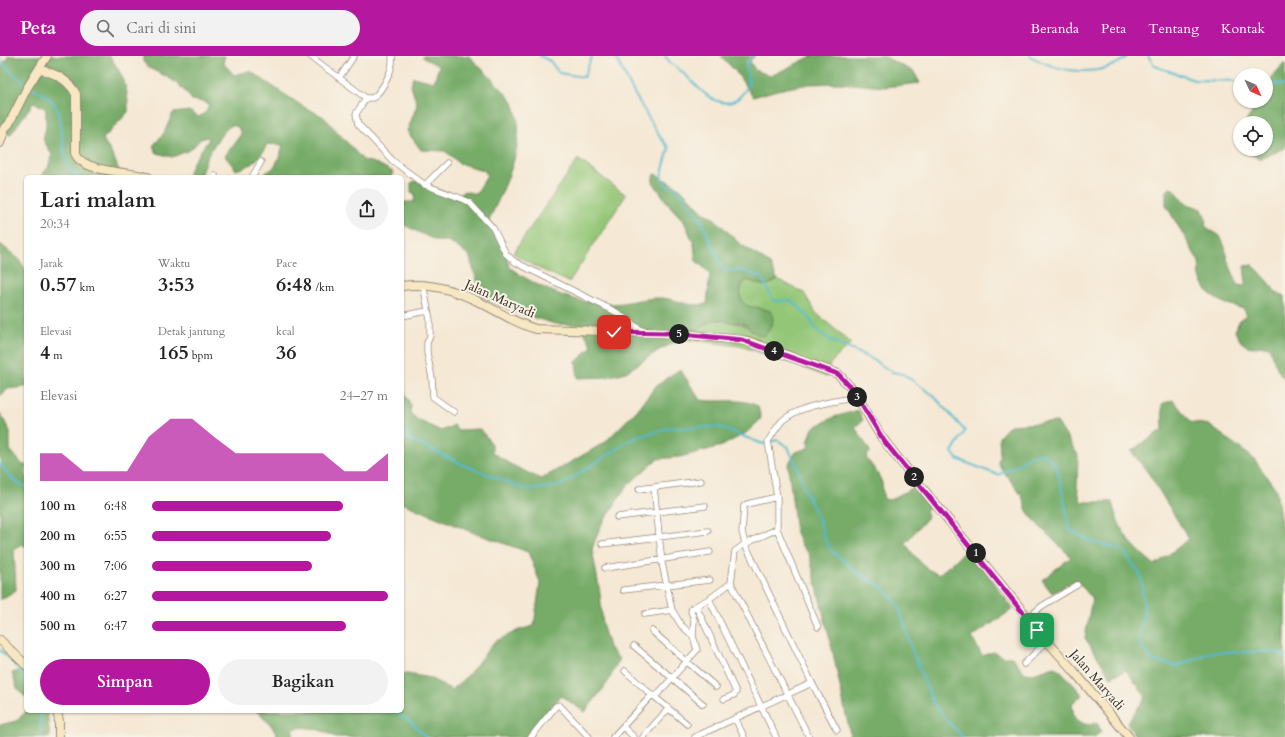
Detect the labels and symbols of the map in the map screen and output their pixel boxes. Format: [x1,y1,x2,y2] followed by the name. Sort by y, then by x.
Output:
[1233,68,1273,108] north arrow
[460,275,538,323] street label: Jalan Maryadi
[597,315,631,349] pin
[669,324,689,344] pin: 5
[764,341,784,361] pin: 4
[847,387,867,407] pin: 3
[904,467,924,487] pin: 2
[966,543,986,563] pin: 1
[1020,613,1054,647] pin
[1064,644,1129,715] street label: Jalan Maryadi

